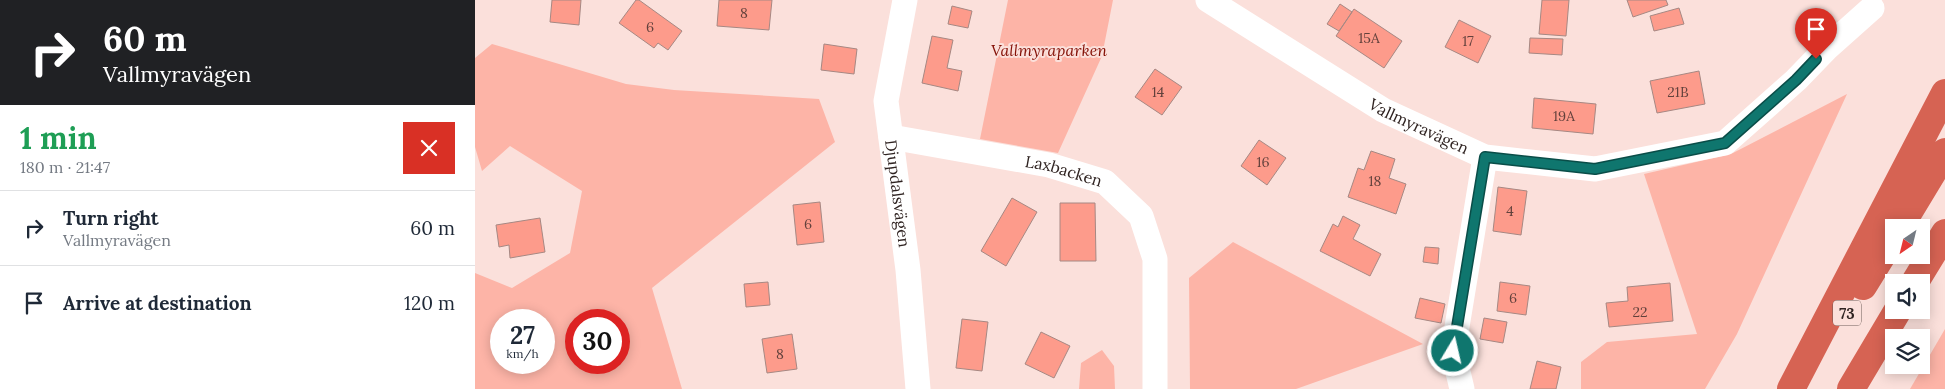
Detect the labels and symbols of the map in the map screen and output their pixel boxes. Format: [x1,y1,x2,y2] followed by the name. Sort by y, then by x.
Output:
[740,4,748,22] house number: 8
[1795,8,1837,59] pin
[646,18,654,36] house number: 6
[1358,29,1380,47] house number: 15A
[1462,32,1474,50] house number: 17
[991,40,1107,60] park label: Vallmyraparken
[1152,83,1165,101] house number: 14
[1667,83,1689,101] house number: 21B
[1364,93,1472,158] street label: Vallmyravägen
[1553,107,1575,125] house number: 19A
[881,138,915,249] street label: Djupdalsvägen
[1023,151,1105,191] street label: Laxbacken
[1256,153,1270,171] house number: 16
[1369,172,1382,190] house number: 18
[1506,202,1514,220] house number: 4
[804,215,812,233] house number: 6
[1885,219,1930,264] north arrow
[1509,289,1517,307] house number: 6
[1833,300,1861,326] road number: 73
[1632,303,1648,321] house number: 22
[565,309,630,374] speed limit sign: 30
[1426,324,1478,376] position arrow
[776,345,784,363] house number: 8

